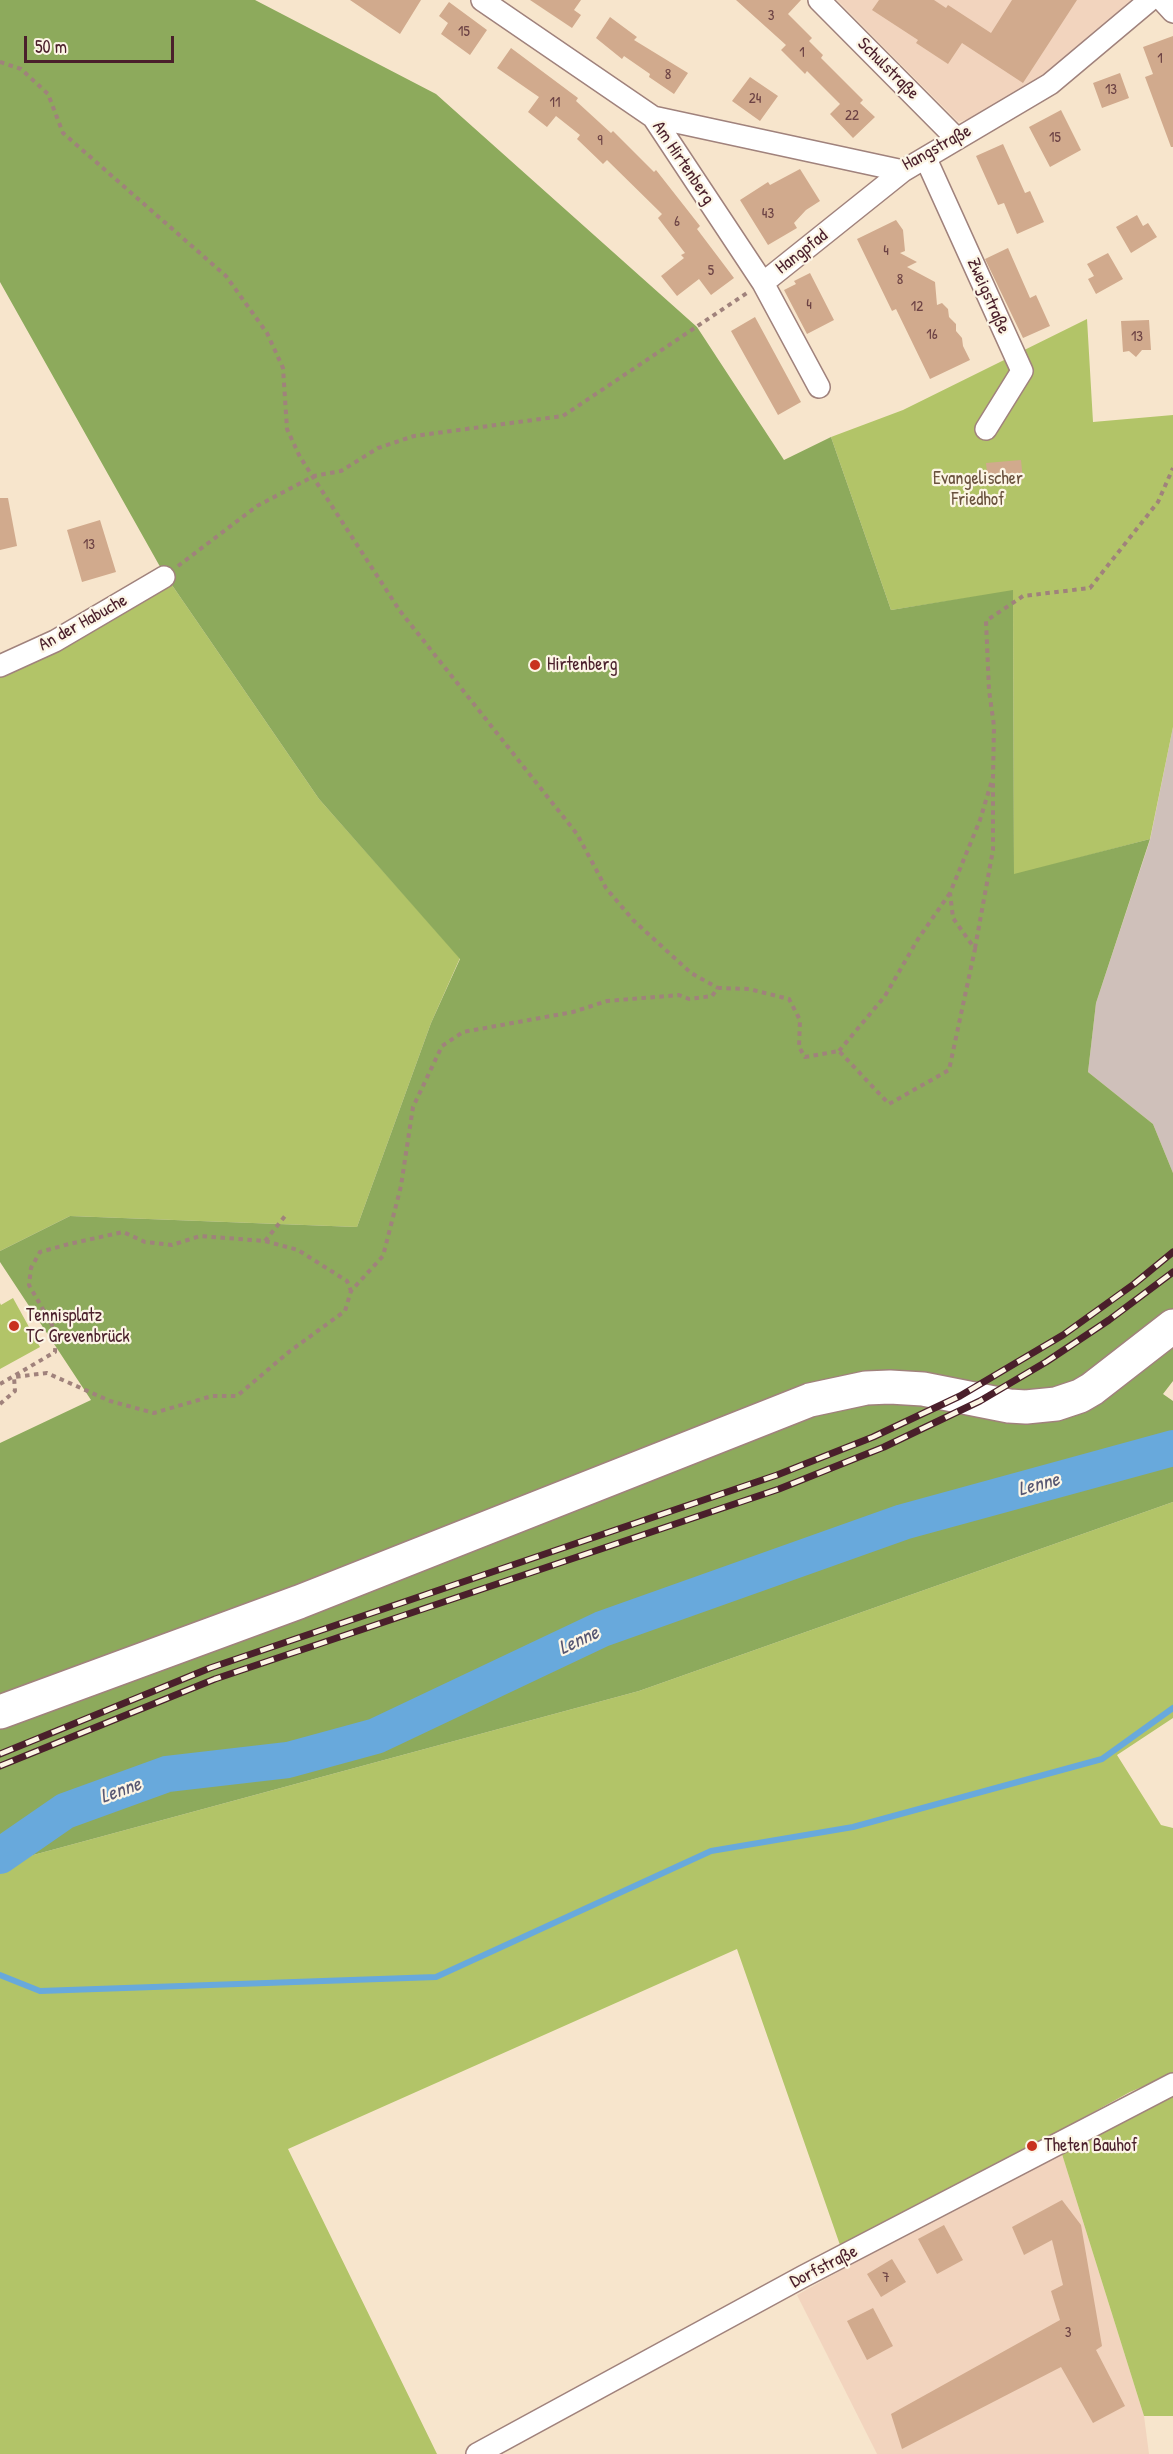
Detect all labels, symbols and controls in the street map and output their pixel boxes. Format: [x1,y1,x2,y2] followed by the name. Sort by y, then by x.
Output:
[768,7,774,25] house number: 3
[458,23,470,41] house number: 15
[27,24,177,62] scale bar
[35,34,67,59] text: 50 m
[853,34,923,104] street label: Schulstraße
[799,44,805,62] house number: 1
[1157,50,1163,68] house number: 1
[665,66,671,84] house number: 8
[1105,81,1117,99] house number: 13
[749,90,761,108] house number: 24
[550,94,560,112] house number: 11
[845,107,859,125] house number: 22
[647,117,719,209] street label: Am Hirtenberg
[899,120,975,176] street label: Hangstraße
[1049,129,1061,147] house number: 15
[597,132,603,150] house number: 9
[762,205,774,223] house number: 43
[674,213,680,231] house number: 6
[772,225,832,279] street label: Hangpfad
[883,242,889,260] house number: 4
[962,255,1014,337] street label: Zweigstraße
[708,262,714,280] house number: 5
[897,271,903,289] house number: 8
[806,296,812,314] house number: 4
[911,298,923,316] house number: 12
[926,326,938,344] house number: 16
[1131,328,1143,346] house number: 13
[933,468,1023,510] park label: Evangelischer Friedhof
[83,536,95,554] house number: 13
[35,590,131,656] street label: An der Habuche
[547,654,617,676] place label: Hirtenberg
[528,658,542,672] marker: Hirtenberg
[26,1305,130,1348] place label: Tennisplatz TC Grevenbrück
[7,1319,21,1333] marker: Tennisplatz TC Grevenbrück
[1016,1468,1062,1502] water label: Lenne
[555,1621,603,1661] water label: Lenne
[97,1773,145,1809] water label: Lenne
[1044,2135,1137,2157] place label: Theten Bauhof
[1025,2139,1039,2153] marker: Theten Bauhof
[787,2241,861,2293] street label: Dorfstraße
[882,2269,890,2287] house number: 7
[1065,2324,1071,2342] house number: 3

